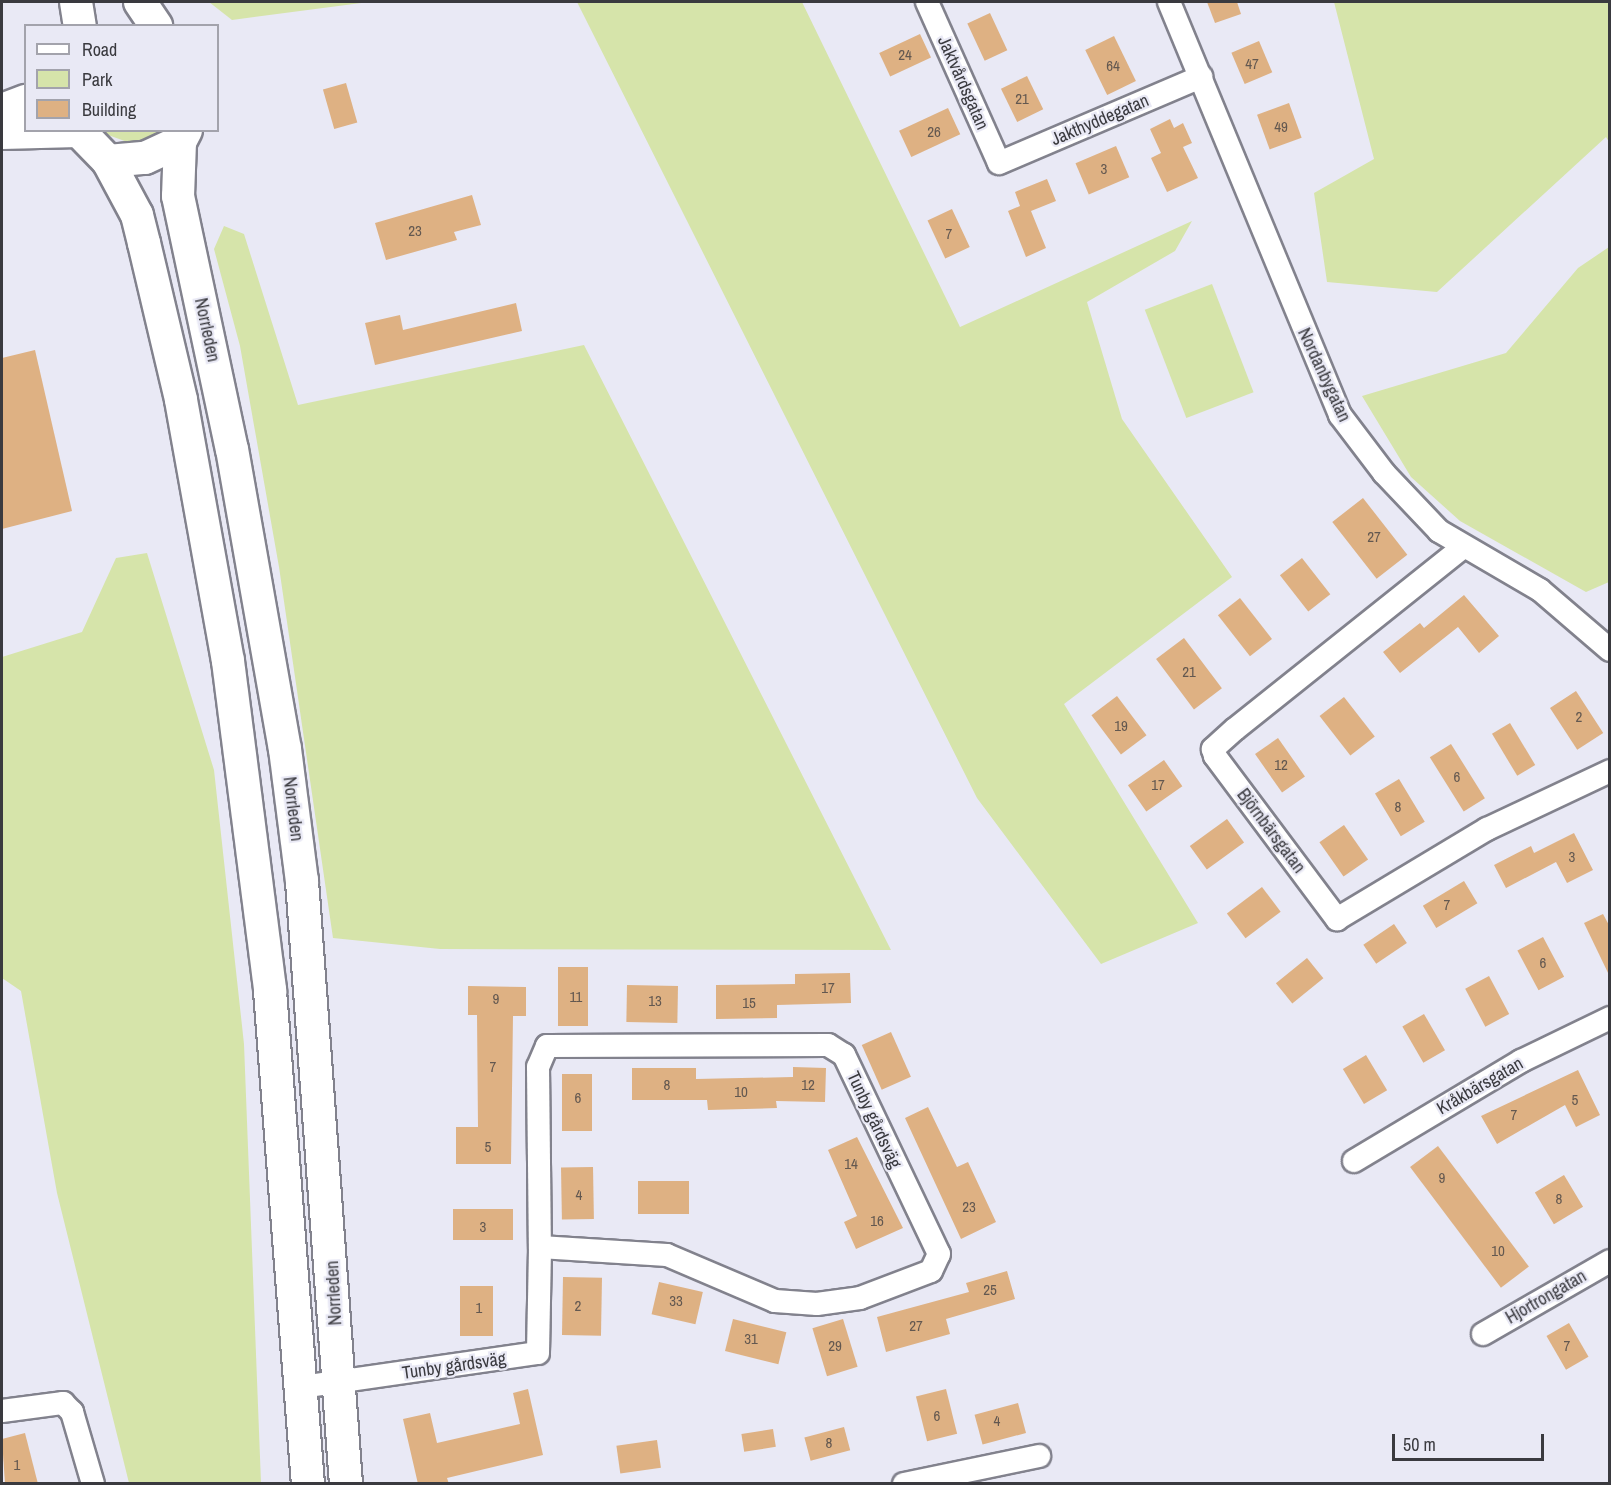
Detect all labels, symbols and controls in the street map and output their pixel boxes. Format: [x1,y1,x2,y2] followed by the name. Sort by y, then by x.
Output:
[24,24,219,132] legend
[933,33,993,133] street label: Jaktvårdsgatan
[82,37,117,62] text: Road
[898,46,912,64] house number: 24
[1245,55,1259,73] house number: 47
[1106,57,1120,75] house number: 64
[82,67,112,92] text: Park
[1015,90,1029,108] house number: 21
[1048,90,1152,150] street label: Jakthyddegatan
[82,97,136,122] text: Building
[1274,118,1288,136] house number: 49
[927,123,941,141] house number: 26
[1101,160,1107,178] house number: 3
[408,222,422,240] house number: 23
[946,225,952,243] house number: 7
[190,296,224,364] street label: Norrleden
[1293,325,1355,425] street label: Nordanbygatan
[1367,528,1381,546] house number: 27
[1182,663,1196,681] house number: 21
[1576,708,1582,726] house number: 2
[1114,717,1128,735] house number: 19
[1274,756,1288,774] house number: 12
[1454,768,1460,786] house number: 6
[278,776,308,842] street label: Norrleden
[1151,776,1165,794] house number: 17
[1232,785,1310,877] street label: Björnbärsgatan
[1395,798,1401,816] house number: 8
[1569,848,1575,866] house number: 3
[1444,896,1450,914] house number: 7
[1540,954,1546,972] house number: 6
[821,979,835,997] house number: 17
[570,988,582,1006] house number: 11
[493,990,499,1008] house number: 9
[648,992,662,1010] house number: 13
[742,994,756,1012] house number: 15
[1433,1053,1527,1119] street label: Kråkbärsgatan
[490,1058,496,1076] house number: 7
[842,1068,906,1172] street label: Tunby gårdsväg
[664,1076,670,1094] house number: 8
[801,1076,815,1094] house number: 12
[734,1083,748,1101] house number: 10
[575,1089,581,1107] house number: 6
[1572,1091,1578,1109] house number: 5
[1511,1106,1517,1124] house number: 7
[485,1138,491,1156] house number: 5
[844,1155,858,1173] house number: 14
[1439,1169,1445,1187] house number: 9
[576,1186,582,1204] house number: 4
[1556,1190,1562,1208] house number: 8
[962,1198,976,1216] house number: 23
[870,1212,884,1230] house number: 16
[480,1218,486,1236] house number: 3
[1491,1242,1505,1260] house number: 10
[322,1260,346,1326] street label: Norrleden
[1502,1265,1590,1329] street label: Hjortrongatan
[983,1281,997,1299] house number: 25
[669,1292,683,1310] house number: 33
[575,1297,581,1315] house number: 2
[476,1299,482,1317] house number: 1
[909,1317,923,1335] house number: 27
[744,1330,758,1348] house number: 31
[828,1337,842,1355] house number: 29
[1564,1337,1570,1355] house number: 7
[401,1348,507,1384] street label: Tunby gårdsväg
[934,1407,940,1425] house number: 6
[994,1412,1000,1430] house number: 4
[1395,1422,1546,1460] scale bar
[1403,1432,1436,1457] text: 50 m
[826,1434,832,1452] house number: 8
[14,1456,20,1474] house number: 1

